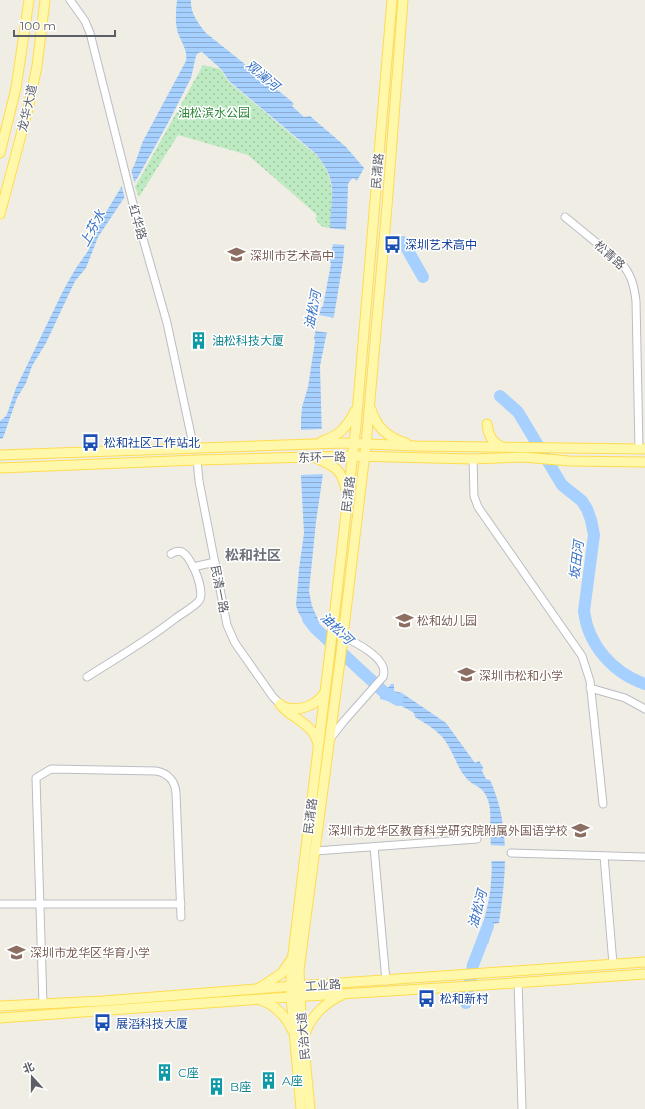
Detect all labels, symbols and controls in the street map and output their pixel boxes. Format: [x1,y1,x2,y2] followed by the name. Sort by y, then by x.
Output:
[14,12,115,38] scale bar
[20,18,56,33] text: 100 m
[243,56,285,96] water label: 观澜河
[14,83,40,133] street label: 龙华大道
[178,105,250,120] park label: 油松滨水公园
[368,152,386,190] street label: 民清路
[126,203,150,241] street label: 红华路
[76,206,109,249] water label: 上芬水
[382,234,402,254] bus stop icon: 深圳艺术高中
[405,237,477,252] place label: 深圳艺术高中
[592,237,628,273] street label: 松青路
[227,245,247,265] school or university icon: 深圳市艺术高中
[250,248,334,263] place label: 深圳市艺术高中
[300,286,324,331] water label: 油松河
[189,330,209,350] building icon: 油松科技大厦
[212,333,284,348] place label: 油松科技大厦
[81,432,101,452] bus stop icon: 松和社区工作站北
[104,435,200,450] place label: 松和社区工作站北
[298,449,346,465] street label: 东环一路
[338,475,358,513] street label: 民清路
[566,537,587,580] water label: 坂田河
[225,546,281,564] district label: 松和社区
[208,564,232,614] street label: 民清一路
[317,609,359,649] water label: 油松河
[394,610,414,630] school or university icon: 松和幼儿园
[417,613,477,628] place label: 松和幼儿园
[456,665,476,685] school or university icon: 深圳市松和小学
[479,668,563,683] place label: 深圳市松和小学
[300,797,320,835] street label: 民清路
[571,820,591,840] school or university icon: 深圳市龙华区教育科学研究院附属外国语学校
[328,823,568,838] place label: 深圳市龙华区教育科学研究院附属外国语学校
[464,885,491,930] water label: 油松河
[7,942,27,962] school or university icon: 深圳市龙华区华育小学
[30,945,150,960] place label: 深圳市龙华区华育小学
[305,976,341,994] street label: 工业路
[417,988,437,1008] bus stop icon: 松和新村
[440,991,489,1006] place label: 松和新村
[293,1011,313,1061] street label: 民治大道
[93,1013,113,1033] bus stop icon: 展滔科技大厦
[116,1016,188,1031] place label: 展滔科技大厦
[12,1057,52,1097] north arrow
[21,1059,36,1076] text: 北
[155,1062,175,1082] building icon: C座
[178,1065,199,1080] place label: C座
[259,1070,279,1090] building icon: A座
[282,1073,303,1088] place label: A座
[207,1076,227,1096] building icon: B座
[230,1079,251,1094] place label: B座

